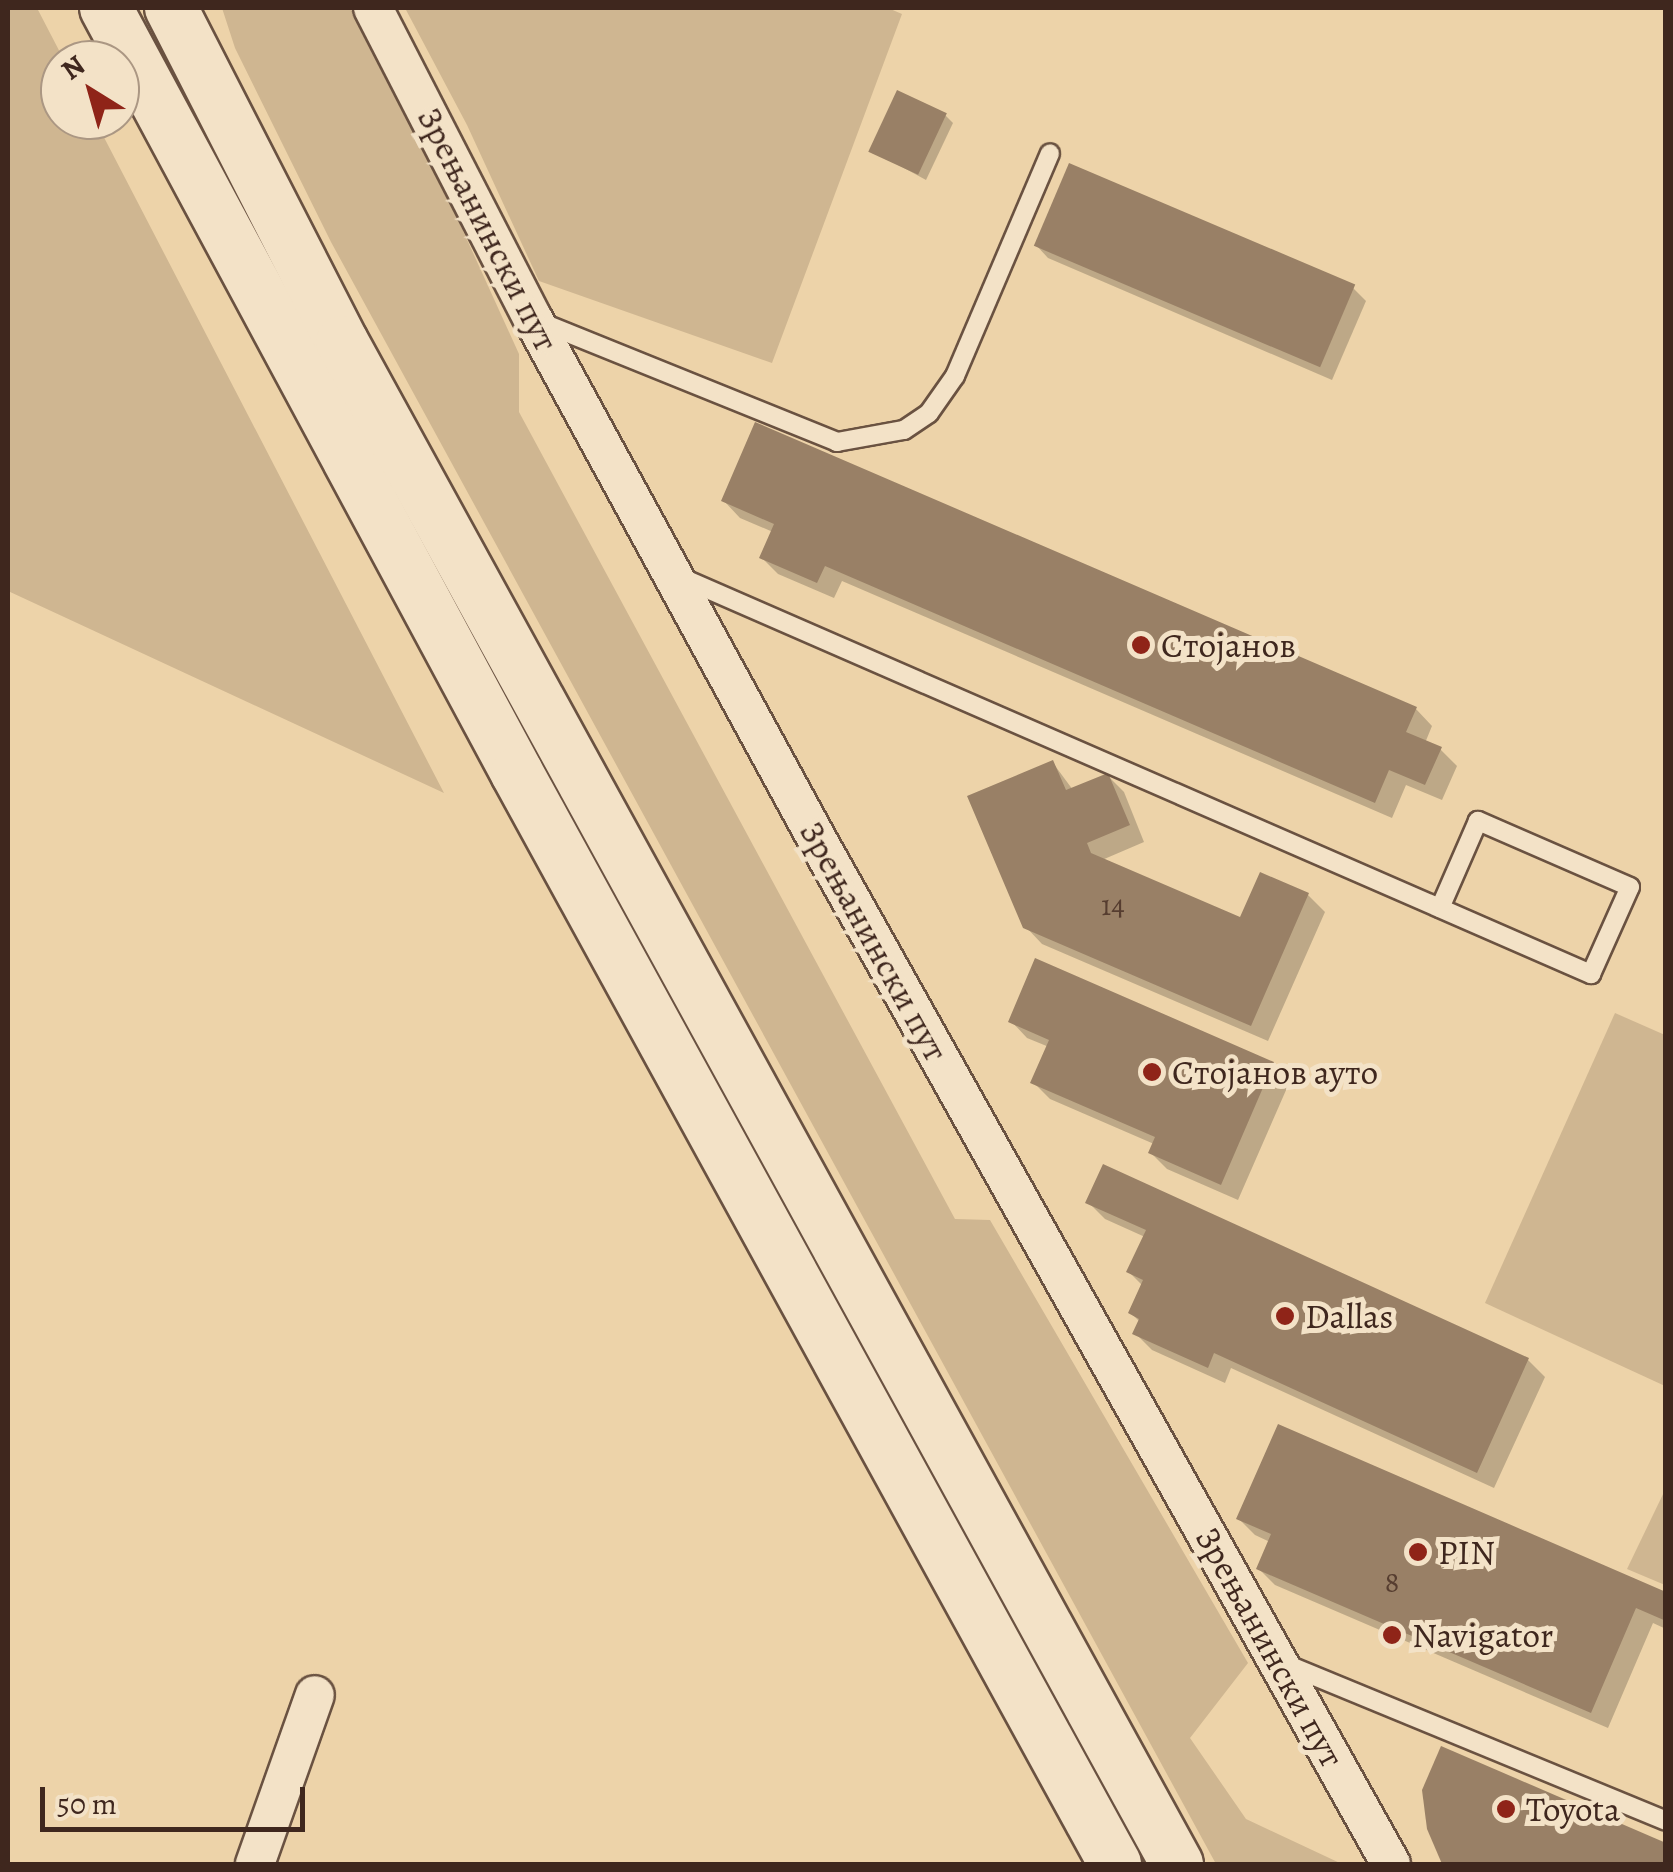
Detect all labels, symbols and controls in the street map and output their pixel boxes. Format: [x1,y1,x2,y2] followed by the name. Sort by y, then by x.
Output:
[40,40,140,140] north arrow
[54,46,93,89] text: N
[409,100,567,358] street label: Зрењанински пут
[1161,624,1296,666] place label: Стојанов
[1130,634,1152,656] marker: Стојанов
[791,814,957,1068] street label: Зрењанински пут
[1101,887,1125,923] house number: 14
[1172,1051,1378,1093] place label: Стојанов ауто
[1141,1061,1163,1083] marker: Стојанов ауто
[1305,1295,1393,1337] place label: Dallas
[1274,1305,1296,1327] marker: Dallas
[1187,1520,1353,1774] street label: Зрењанински пут
[1438,1531,1495,1573] place label: PIN
[1407,1541,1429,1563] marker: PIN
[1385,1564,1399,1600] house number: 8
[1412,1614,1553,1656] place label: Navigator
[1381,1624,1403,1646] marker: Navigator
[45,1767,310,1829] scale bar
[57,1784,117,1824] text: 50 m
[1526,1788,1620,1830] place label: Toyota
[1495,1798,1517,1820] marker: Toyota

